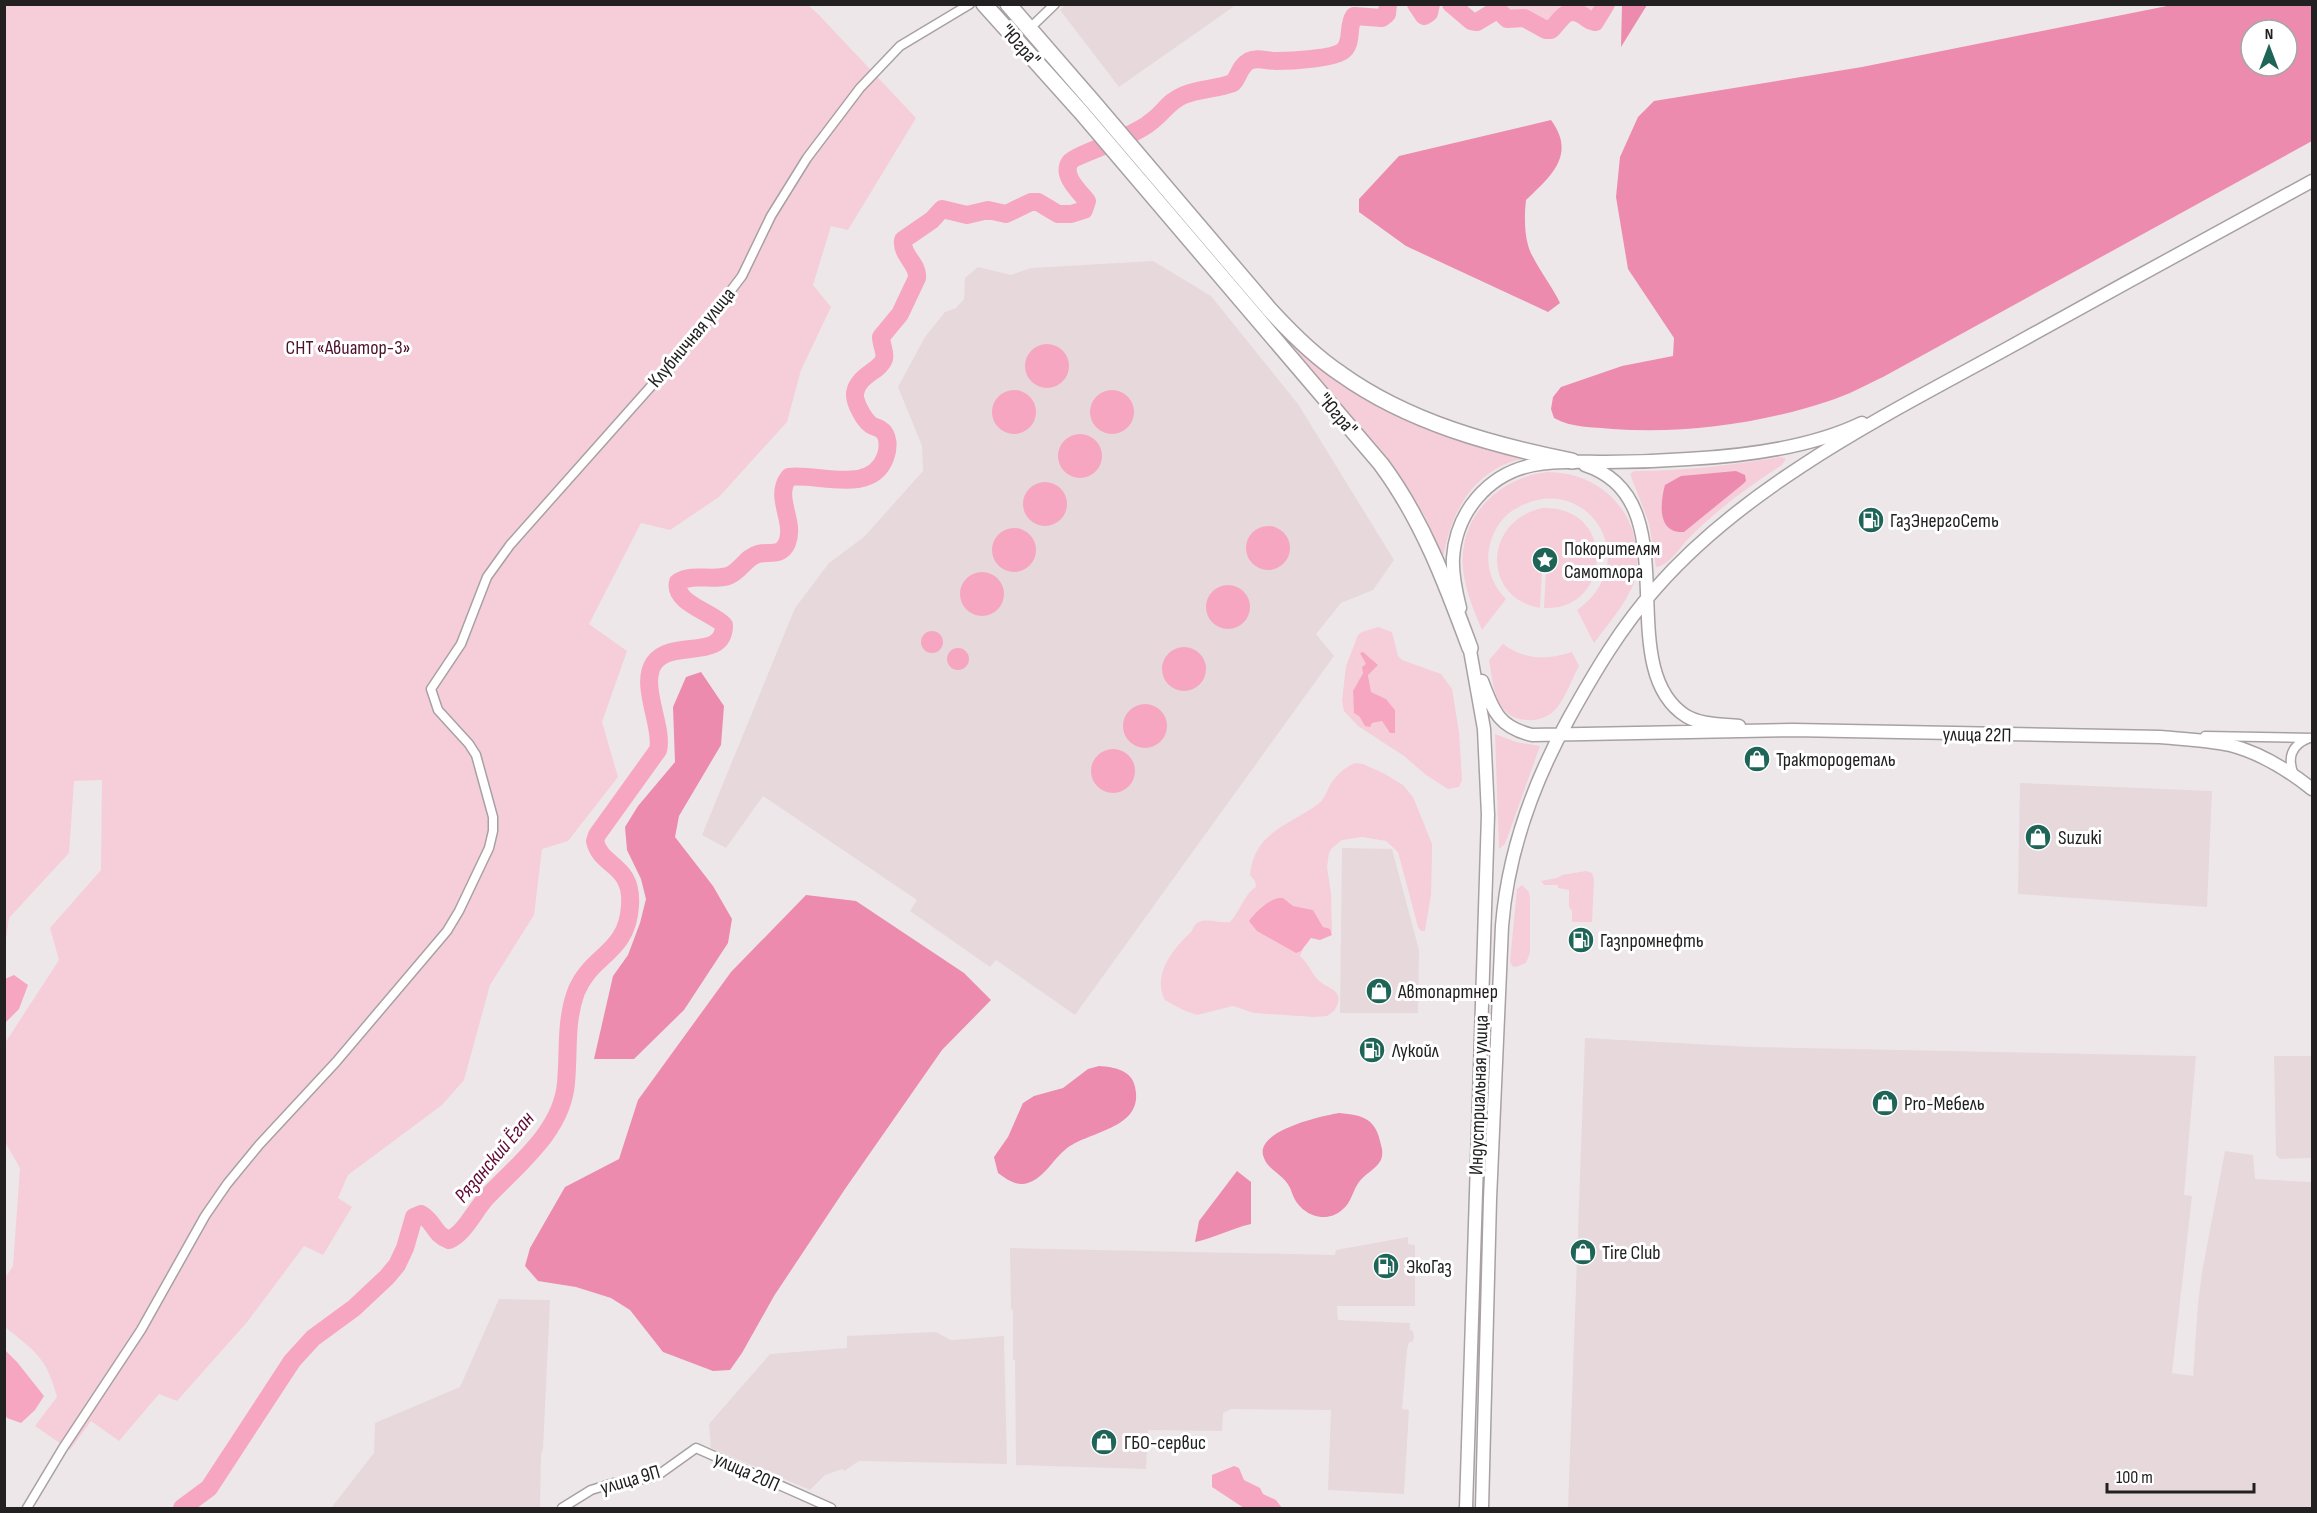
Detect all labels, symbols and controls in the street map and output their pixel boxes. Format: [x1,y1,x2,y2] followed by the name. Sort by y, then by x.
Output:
[2239,18,2299,78] north arrow
[995,20,1045,72] street label: "Югра"
[2265,25,2273,44] text: N
[643,283,740,392] street label: Клубничная улица
[286,336,410,360] park label: СНТ «Авиатор-3»
[1312,389,1362,441] street label: "Югра"
[1856,505,1886,535] fuel station icon: ГазЭнергоСеть
[1890,509,1999,533] place label: ГазЭнергоСеть
[1564,537,1660,584] place label: Покорителям Самотлора
[1530,545,1560,575] place icon: Покорителям Самотлора
[1942,722,2012,748] street label: улица 22П
[1742,744,1772,774] shop icon: Трактородеталь
[1776,748,1896,772] place label: Трактородеталь
[2023,822,2053,852] shop icon: Suzuki
[2058,826,2102,850] place label: Suzuki
[1566,925,1596,955] fuel station icon: Газпромнефть
[1600,929,1704,953] place label: Газпромнефть
[1364,976,1394,1006] shop icon: Автопартнер
[1397,980,1498,1004] place label: Автопартнер
[1464,1015,1494,1176] street label: Индустриальная улица
[1357,1035,1387,1065] fuel station icon: Лукойл
[1391,1039,1439,1063] place label: Лукойл
[1870,1088,1900,1118] shop icon: Pro-Мебель
[1904,1092,1985,1116] place label: Pro-Мебель
[449,1106,540,1208] water label: Рязанский Ёган
[1568,1237,1598,1267] shop icon: Tire Club
[1602,1241,1661,1265] place label: Tire Club
[1371,1251,1401,1281] fuel station icon: ЭкоГаз
[1406,1255,1452,1279] place label: ЭкоГаз
[1089,1427,1119,1457] shop icon: ГБО-сервис
[1124,1431,1206,1455] place label: ГБО-сервис
[710,1447,783,1497] street label: улица 20П
[2107,1456,2254,1494] scale bar
[598,1460,663,1500] street label: улица 9П
[2116,1467,2153,1488] text: 100 m

